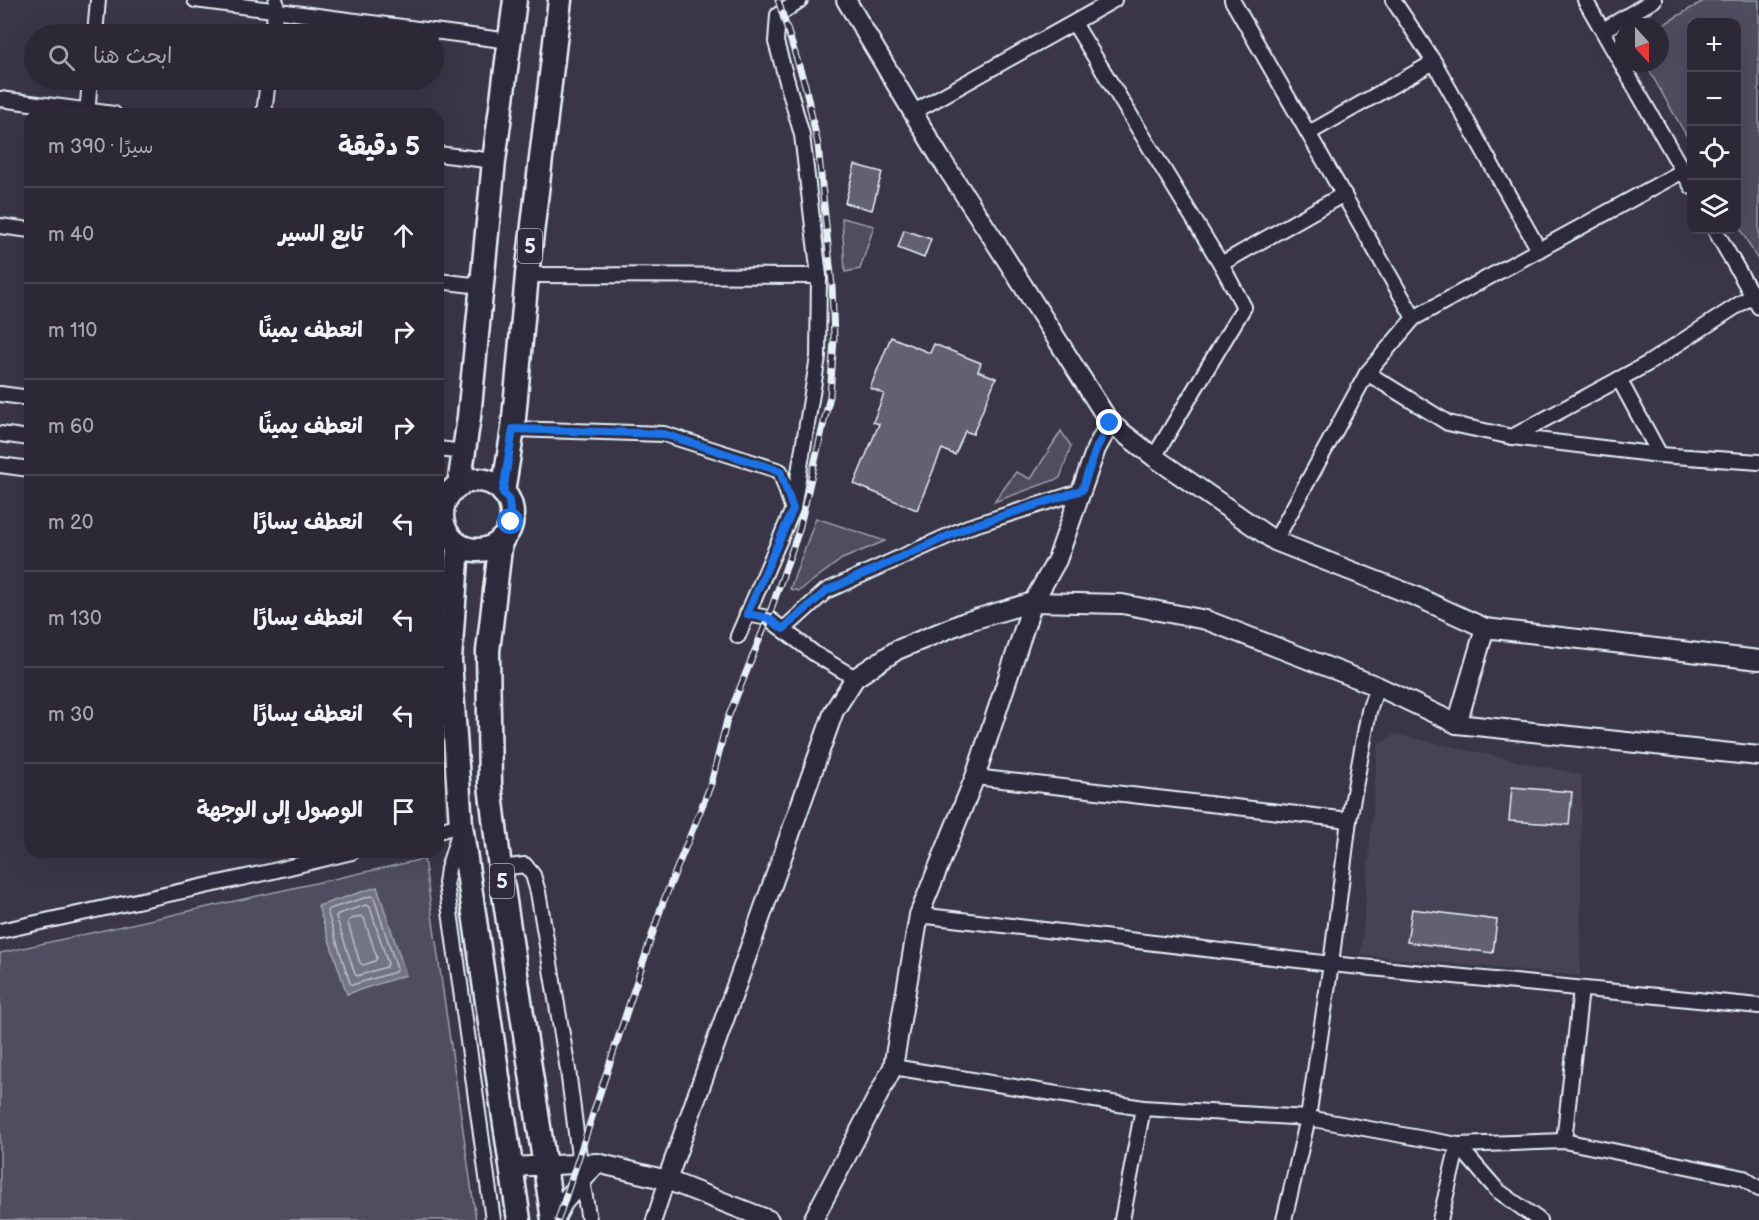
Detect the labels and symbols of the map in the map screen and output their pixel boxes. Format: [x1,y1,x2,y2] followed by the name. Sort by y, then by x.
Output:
[1615,18,1669,72] north arrow
[518,229,542,263] road number: 5
[1096,409,1122,435] route end
[497,508,523,534] route start
[490,864,514,898] road number: 5

